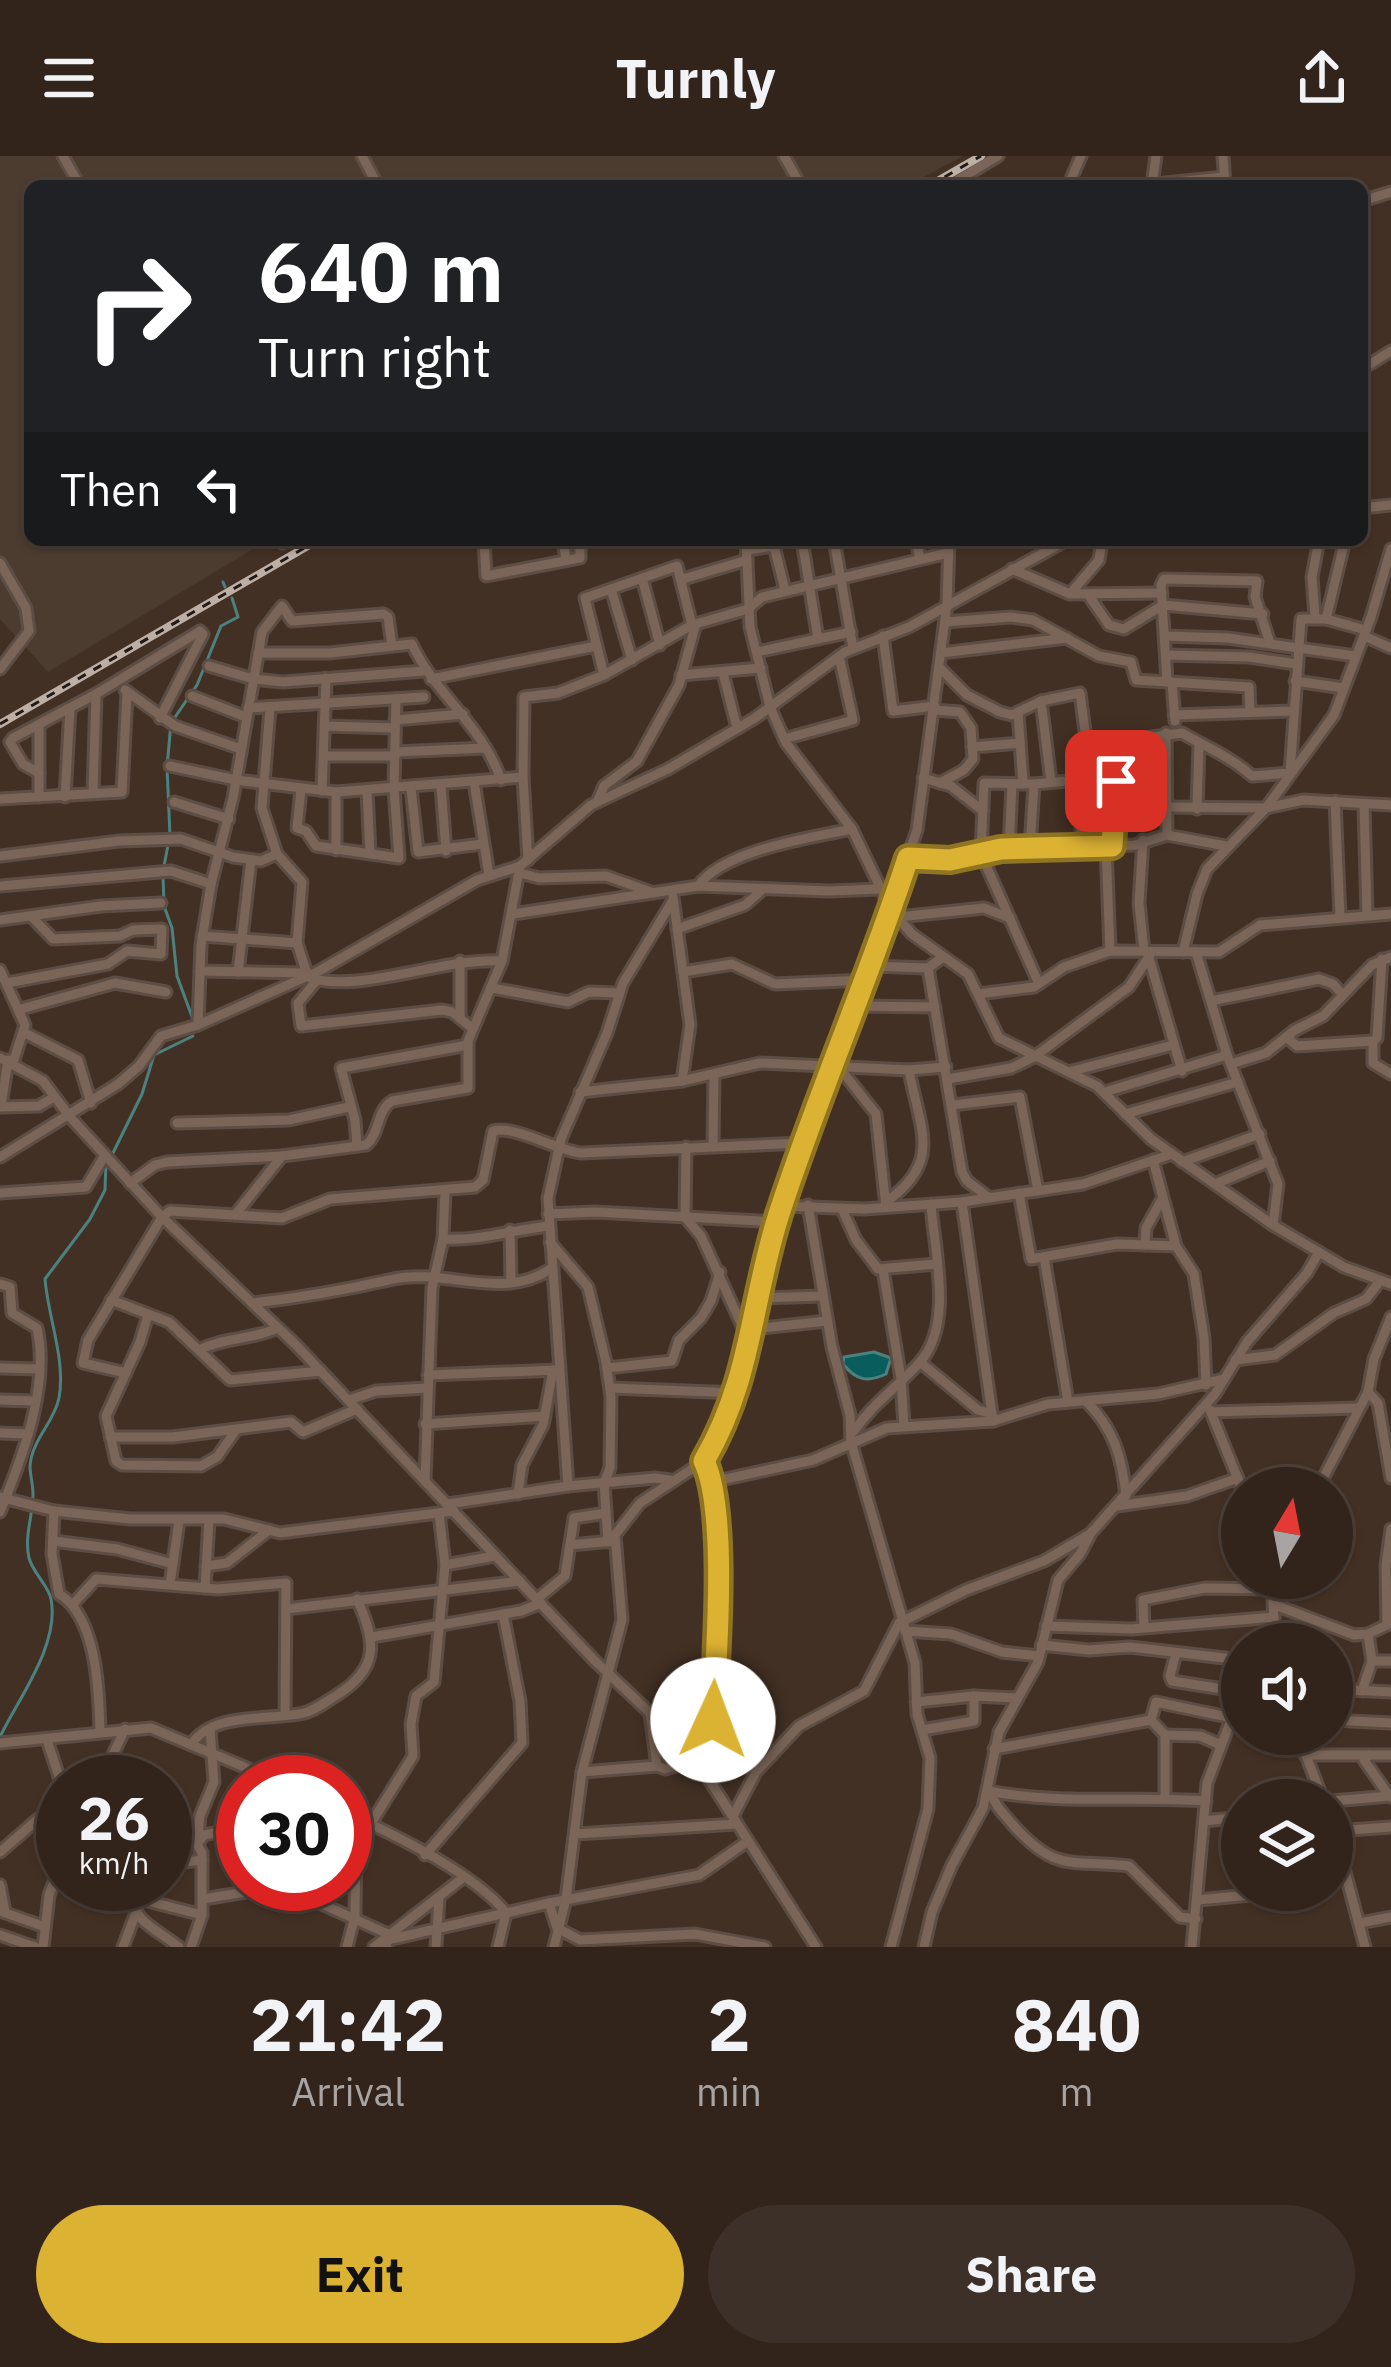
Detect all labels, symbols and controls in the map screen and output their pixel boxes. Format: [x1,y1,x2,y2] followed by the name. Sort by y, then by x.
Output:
[615,43,776,113] text: Turnly
[36,45,102,111] icon: menu
[1289,45,1355,111] icon: share
[258,216,504,325] text: 640 m
[60,228,216,384] icon: right
[258,322,492,392] text: Turn right
[186,456,252,522] icon: left
[60,460,162,518] text: Then
[1065,730,1167,832] pin
[1083,748,1149,814] icon: arrive
[1221,1467,1353,1599] north arrow
[1221,1467,1353,1911] map controls
[1221,1623,1353,1755] button: sound
[650,1657,776,1783] position arrow
[216,1755,372,1911] speed limit sign: 30
[78,1778,150,1857] text: 26
[1221,1779,1353,1911] button: layers
[79,1843,149,1882] text: km/h
[250,1977,446,2071] text: 21:42
[707,1977,751,2071] text: 2
[1012,1977,1141,2071] text: 840
[291,2066,405,2117] text: Arrival
[696,2066,762,2117] text: min
[1059,2066,1094,2117] text: m
[36,2205,684,2343] button: Exit
[708,2205,1355,2343] button: Share

